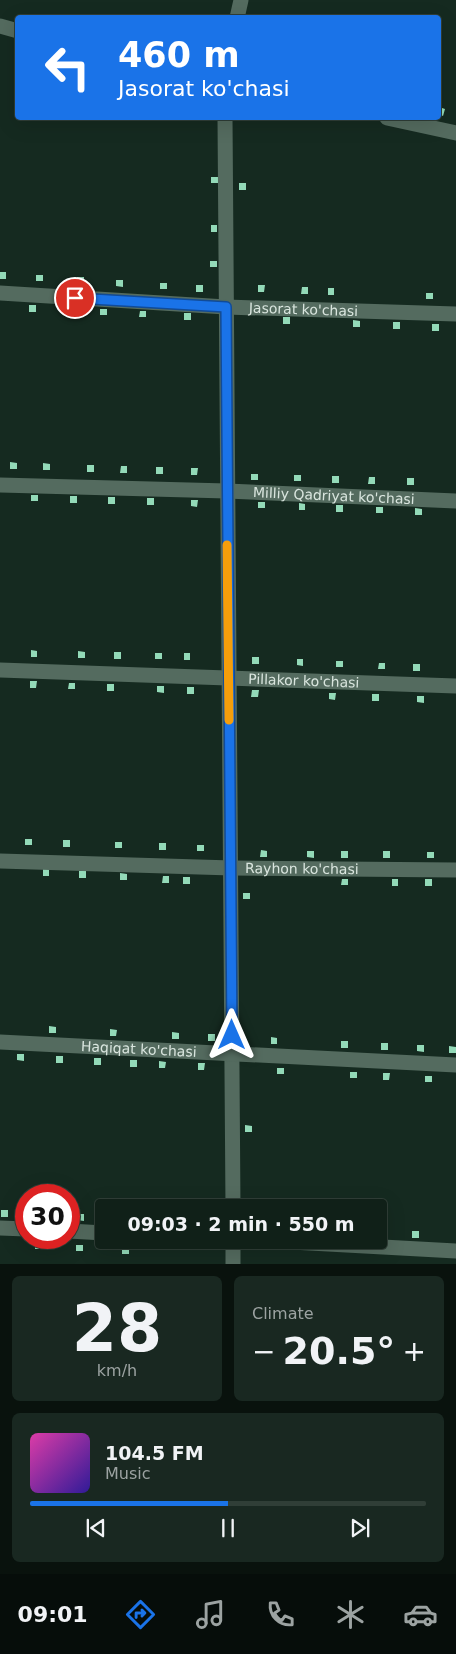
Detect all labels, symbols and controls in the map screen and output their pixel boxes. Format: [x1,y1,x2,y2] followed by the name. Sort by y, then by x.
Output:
[35,35,100,100] icon: left
[118,35,240,75] text: 460 m
[118,76,290,101] text: Jasorat ko'chasi
[54,277,96,319] pin
[61,284,89,312] icon: arrive
[248,300,358,319] street label: Jasorat ko'chasi
[253,484,415,507] street label: Milliy Qadriyat ko'chasi
[248,671,360,691] street label: Pillakor ko'chasi
[245,860,359,877] street label: Rayhon ko'chasi
[205,1008,257,1060] position arrow
[81,1038,197,1060] street label: Haqiqat ko'chasi
[15,1184,80,1249] speed limit sign: 30
[127,1213,355,1235] text: 09:03 · 2 min · 550 m
[72,1291,162,1366] text: 28
[252,1304,314,1323] text: Climate
[283,1329,395,1373] text: 20.5°
[252,1335,275,1368] text: −
[403,1335,426,1368] text: +
[97,1361,137,1380] text: km/h
[105,1442,204,1464] text: 104.5 FM
[105,1464,151,1483] text: Music
[82,1514,110,1542] icon: previous
[214,1514,242,1542] icon: pause
[346,1514,374,1542] icon: next
[123,1597,158,1632] icon: directions
[193,1597,228,1632] icon: music
[263,1597,298,1632] icon: phone
[333,1597,368,1632] icon: climate
[403,1597,438,1632] icon: car
[18,1602,88,1627] text: 09:01

